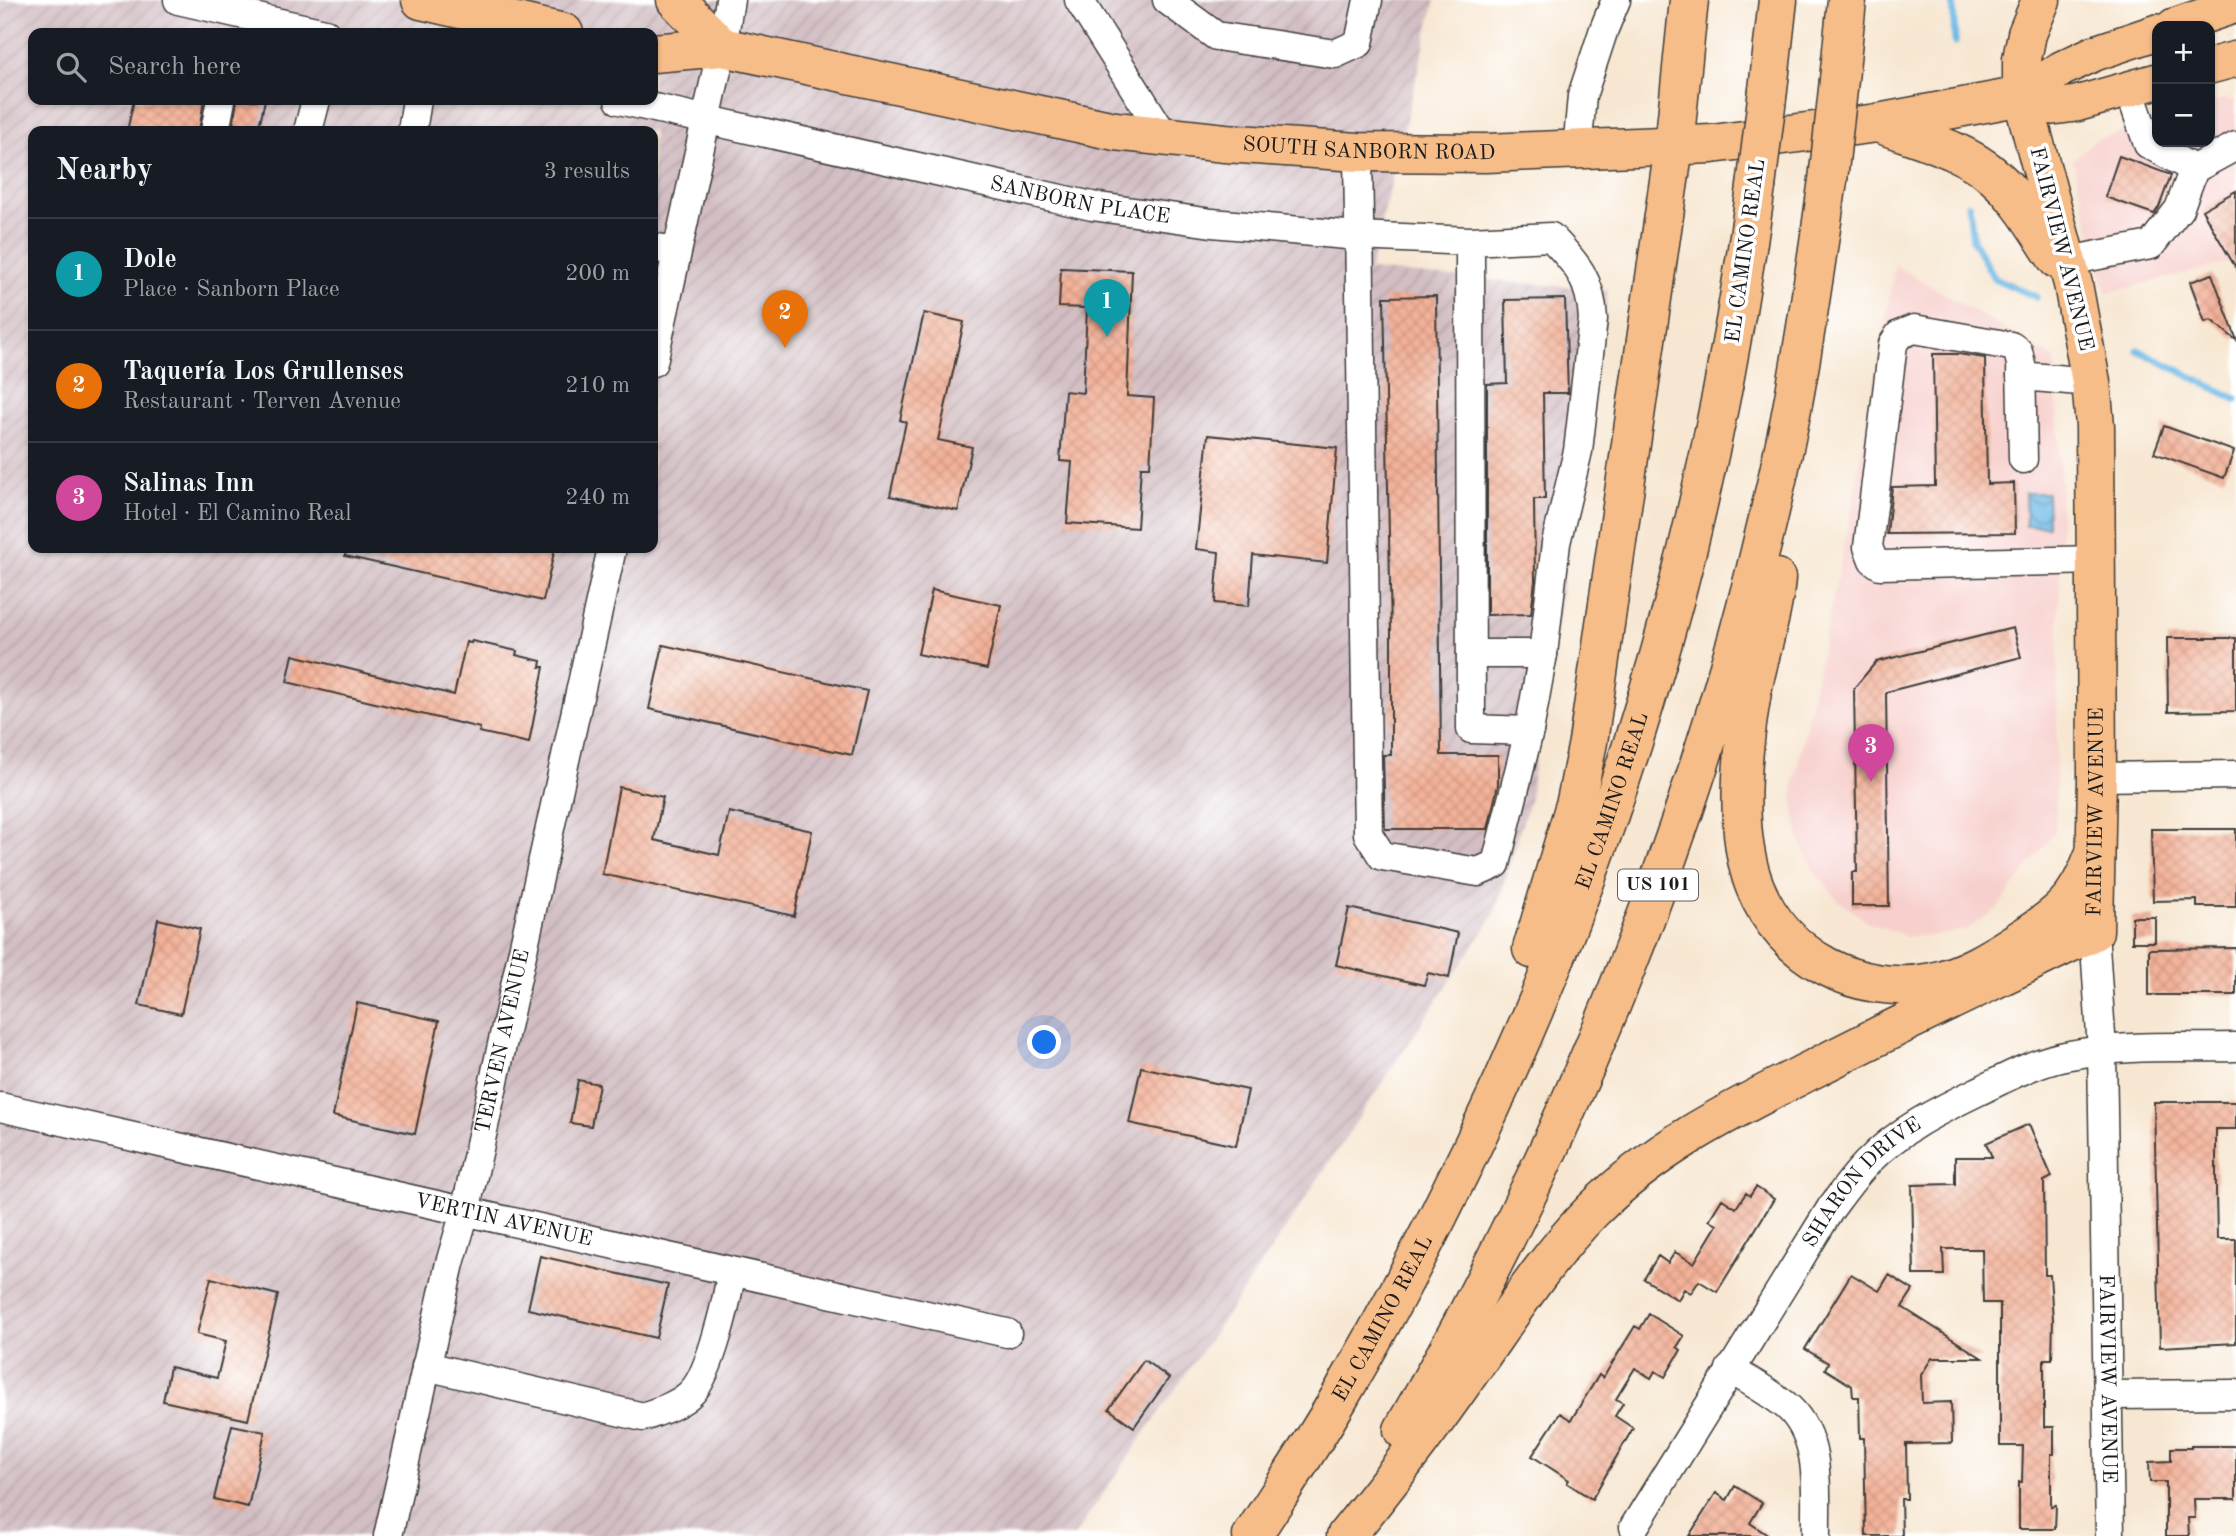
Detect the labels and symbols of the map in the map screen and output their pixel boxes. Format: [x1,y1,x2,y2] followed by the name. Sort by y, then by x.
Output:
[1242,134,1496,164] street label: SOUTH SANBORN ROAD
[2025,145,2097,353] street label: FAIRVIEW AVENUE
[1723,158,1769,344] street label: EL CAMINO REAL
[988,173,1171,227] street label: SANBORN PLACE
[1084,279,1130,337] pin: 1
[762,290,808,348] pin: 2
[2084,707,2108,917] street label: FAIRVIEW AVENUE
[1572,710,1652,893] street label: EL CAMINO REAL
[1848,724,1894,782] pin: 3
[1618,870,1698,900] road number: US 101
[472,947,533,1135] street label: TERVEN AVENUE
[1027,1025,1061,1059] your location
[1799,1113,1925,1251] street label: SHARON DRIVE
[413,1190,594,1250] street label: VERTIN AVENUE
[1329,1232,1437,1405] street label: EL CAMINO REAL
[2095,1274,2120,1484] street label: FAIRVIEW AVENUE

